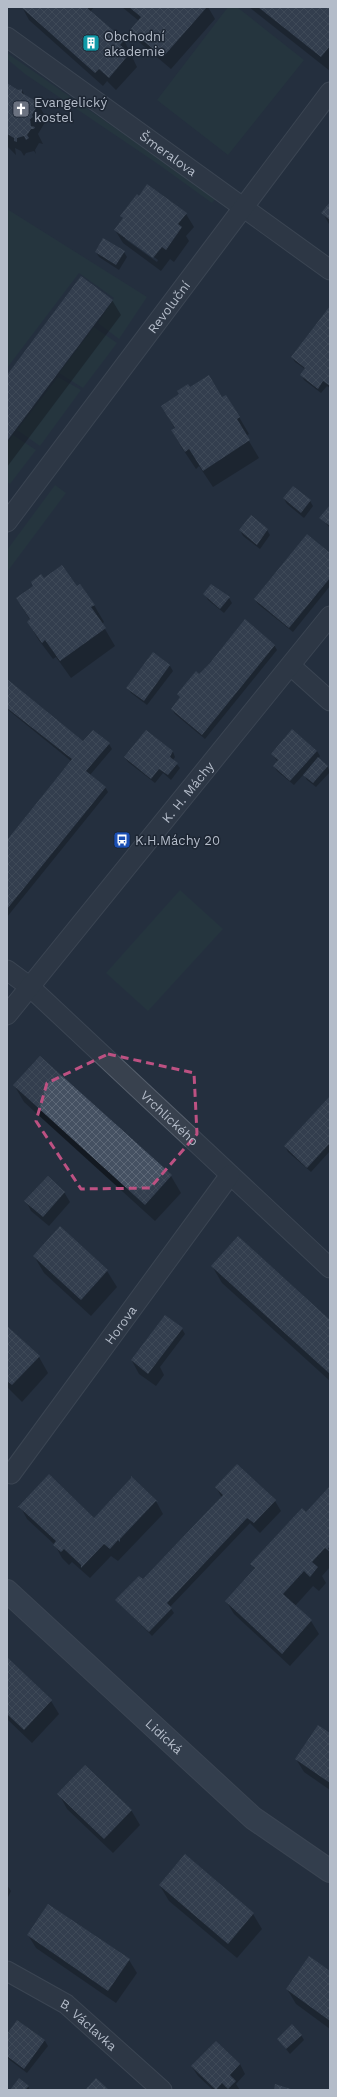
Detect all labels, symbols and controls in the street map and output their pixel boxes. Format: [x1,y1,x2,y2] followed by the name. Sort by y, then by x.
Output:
[104,29,165,59] place label: Obchodní akademie
[81,33,101,53] building icon: Obchodní akademie
[34,95,107,125] place label: Evangelický kostel
[11,99,31,119] church icon: Evangelický kostel
[137,128,200,180] street label: Šmeralova
[145,278,194,336] street label: Revoluční
[159,758,217,826] street label: K. H. Máchy
[112,830,132,850] bus stop icon: K.H.Máchy 20
[135,833,220,848] place label: K.H.Máchy 20
[137,1088,202,1149] street label: Vrchlického
[102,1302,140,1347] street label: Horova
[142,1716,186,1758] street label: Lidická
[58,1995,120,2054] street label: B. Václavka

